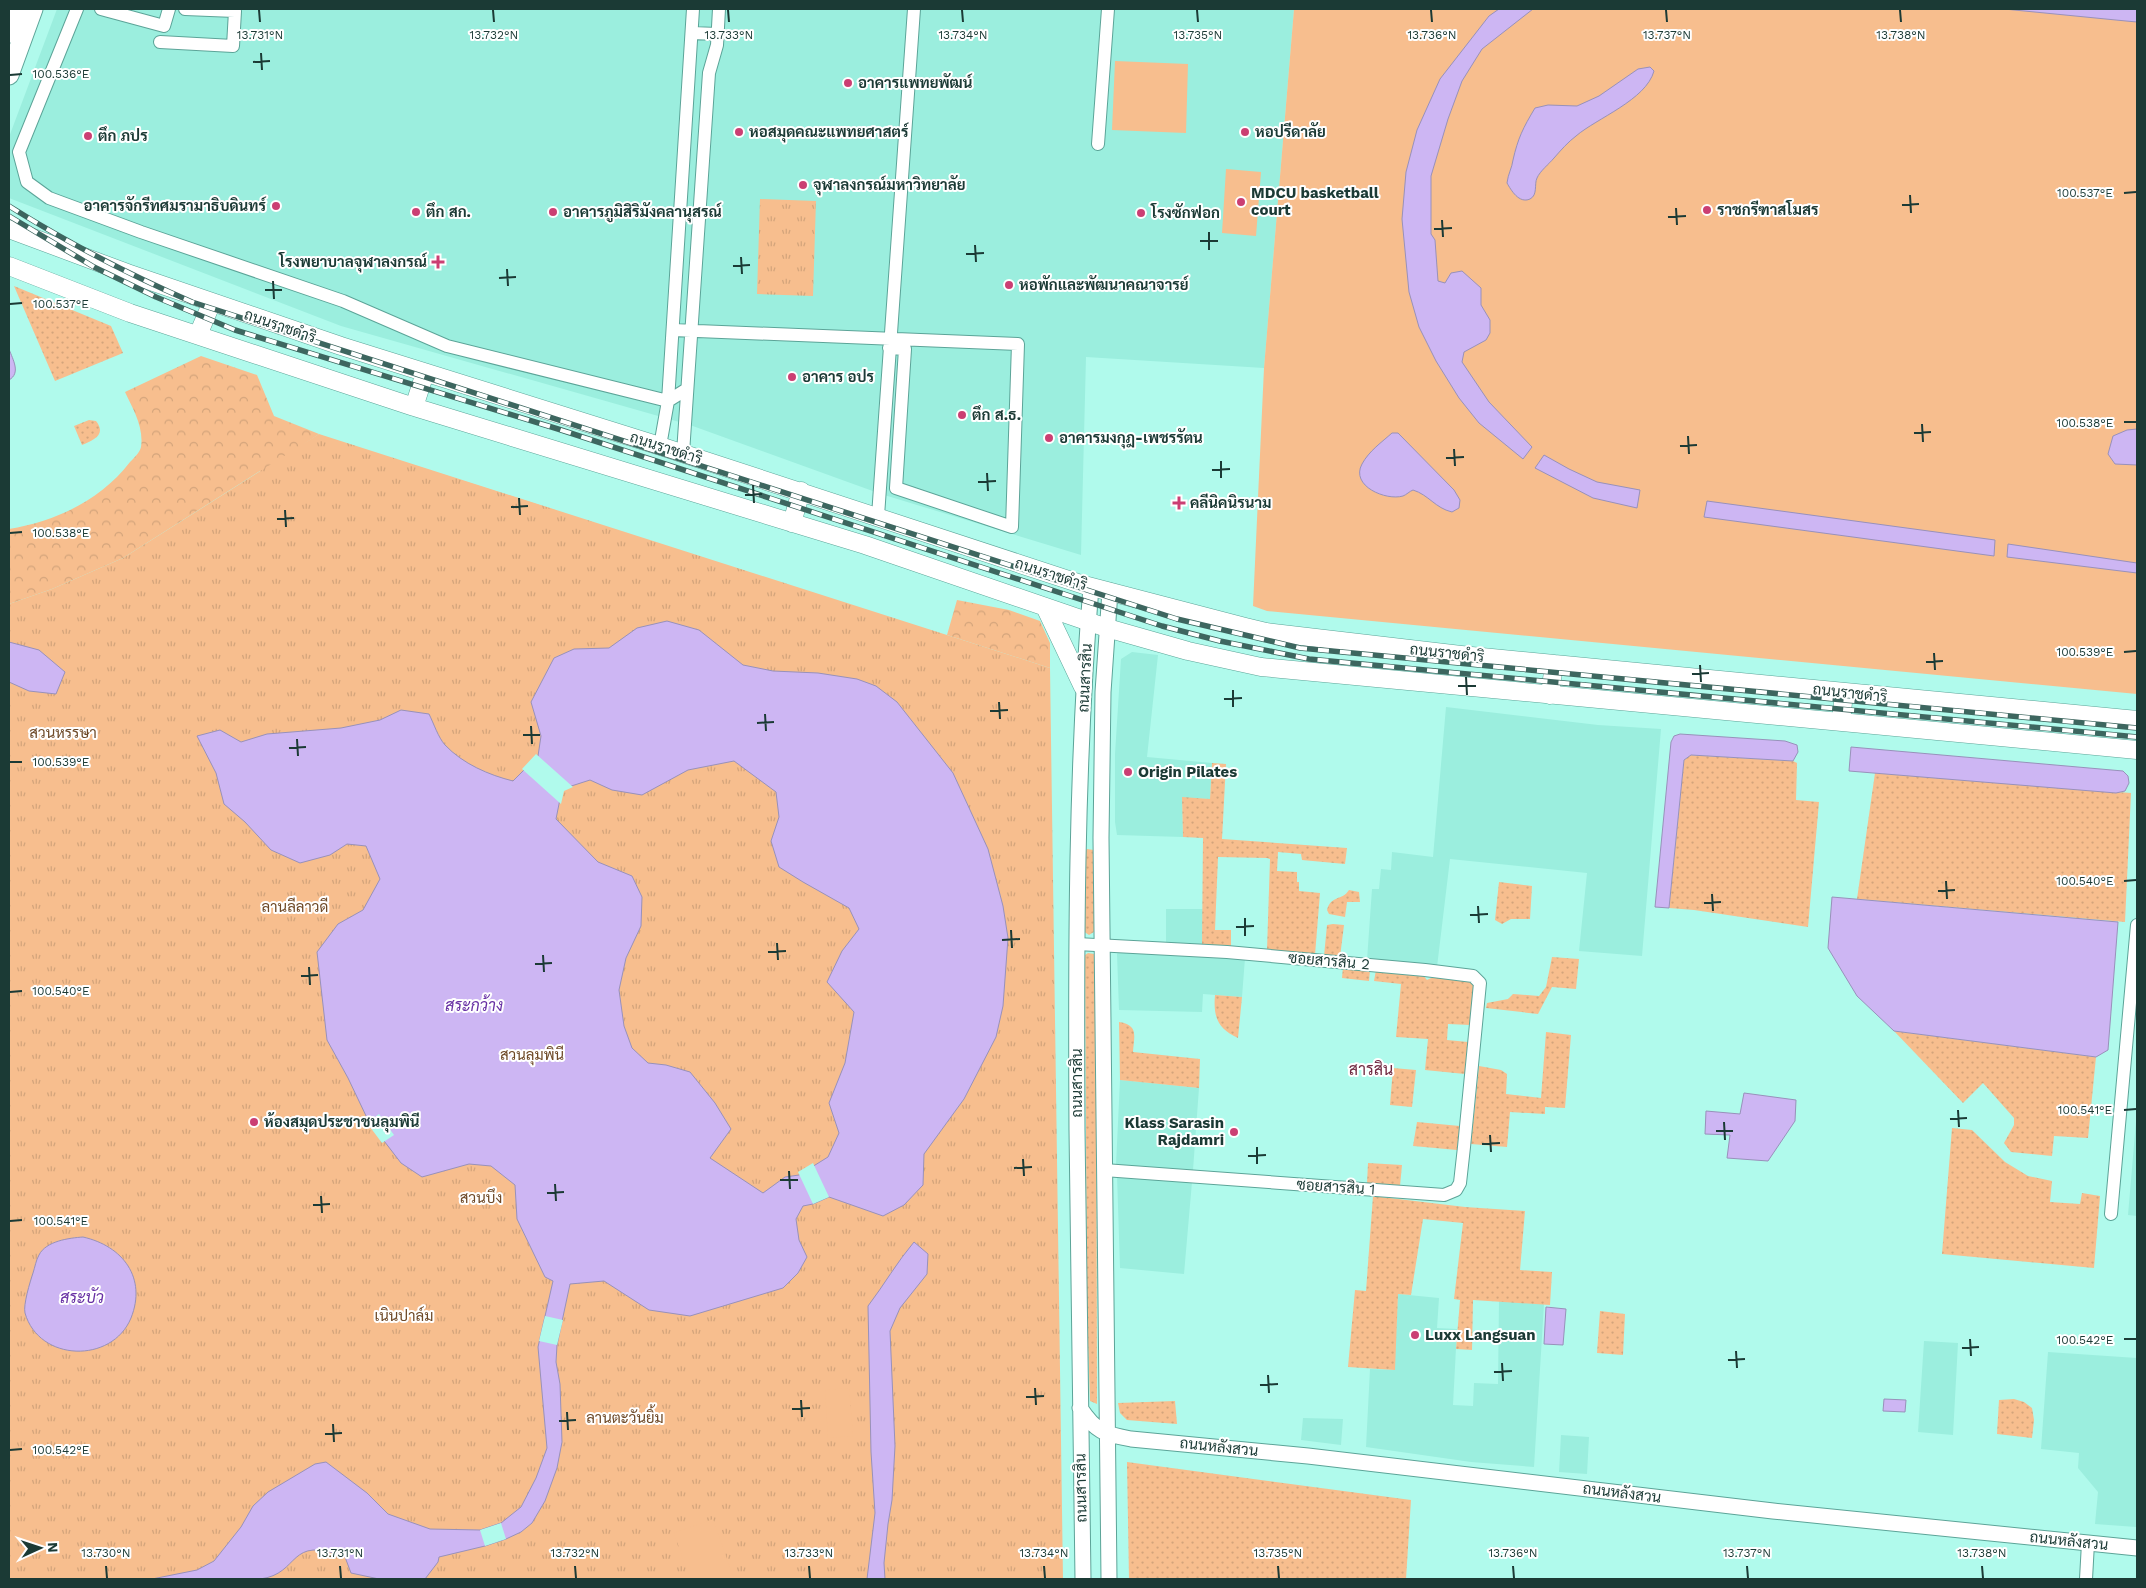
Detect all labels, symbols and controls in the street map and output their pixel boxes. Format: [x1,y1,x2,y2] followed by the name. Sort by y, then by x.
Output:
[237,28,283,42] text: 13.731°N
[470,28,518,42] text: 13.732°N
[705,28,753,42] text: 13.733°N
[938,28,988,42] text: 13.734°N
[1174,28,1222,42] text: 13.735°N
[1407,28,1457,42] text: 13.736°N
[1643,28,1691,42] text: 13.737°N
[1876,28,1926,42] text: 13.738°N
[33,67,90,81] text: 100.536°E
[858,73,973,92] place label: อาคารแพทยพัฒน์
[842,77,854,89] marker: อาคารแพทยพัฒน์
[749,122,910,143] place label: หอสมุดคณะแพทยศาสตร์
[1255,122,1326,141] place label: หอปรีดาลัย
[98,126,148,145] place label: ตึก ภปร
[733,126,745,138] marker: หอสมุดคณะแพทยศาสตร์
[1239,126,1251,138] marker: หอปรีดาลัย
[82,130,94,142] marker: ตึก ภปร
[813,175,965,196] place label: จุฬาลงกรณ์มหาวิทยาลัย
[797,179,809,191] marker: จุฬาลงกรณ์มหาวิทยาลัย
[1251,184,1379,219] place label: MDCU basketball court
[2057,186,2113,200] text: 100.537°E
[84,196,267,215] place label: อาคารจักรีทศมรามาธิบดินทร์
[1235,196,1247,208] marker: MDCU basketball court
[1717,199,1819,219] place label: ราชกรีฑาสโมสร
[270,200,282,212] marker: อาคารจักรีทศมรามาธิบดินทร์
[426,202,471,221] place label: ตึก สก.
[563,202,723,223] place label: อาคารภูมิสิริมังคลานุสรณ์
[1150,202,1220,222] place label: โรงซักฟอก
[1701,204,1713,216] marker: ราชกรีฑาสโมสร
[410,206,422,218] marker: ตึก สก.
[547,206,559,218] marker: อาคารภูมิสิริมังคลานุสรณ์
[1135,207,1147,219] marker: โรงซักฟอก
[278,251,428,273] place label: โรงพยาบาลจุฬาลงกรณ์
[431,255,445,269] marker: โรงพยาบาลจุฬาลงกรณ์
[1019,275,1190,294] place label: หอพักและพัฒนาคณาจารย์
[1003,279,1015,291] marker: หอพักและพัฒนาคณาจารย์
[33,297,89,311] text: 100.537°E
[242,305,318,347] street label: ถนนราชดำริ
[802,368,874,386] place label: อาคาร อปร
[786,371,798,383] marker: อาคาร อปร
[972,405,1021,424] place label: ตึก ส.ธ.
[956,409,968,421] marker: ตึก ส.ธ.
[2056,416,2114,430] text: 100.538°E
[628,428,704,468] street label: ถนนราชดำริ
[1059,428,1203,449] place label: อาคารมงกุฎ-เพชรรัตน
[1043,432,1055,444] marker: อาคารมงกุฎ-เพชรรัตน
[1190,493,1272,512] place label: คลีนิคนิรนาม
[1172,496,1186,510] marker: คลีนิคนิรนาม
[32,526,90,540] text: 100.538°E
[1013,554,1089,594] street label: ถนนราชดำริ
[1409,640,1485,666] street label: ถนนราชดำริ
[1074,643,1096,713] street label: ถนนสารสิน
[2056,645,2114,659] text: 100.539°E
[1812,680,1888,706] street label: ถนนราชดำริ
[29,724,97,742] park label: สวนหรรษา
[32,755,90,769] text: 100.539°E
[1138,763,1237,781] place label: Origin Pilates
[1122,766,1134,778] marker: Origin Pilates
[2056,874,2114,888] text: 100.540°E
[262,897,328,916] park label: ลานลีลาวดี
[1287,948,1371,974] street label: ซอยสารสิน 2
[32,984,90,998] text: 100.540°E
[445,994,503,1015] water label: สระกว้าง
[500,1045,564,1066] park label: สวนลุมพินี
[1068,1048,1086,1118] street label: ถนนสารสิน
[1349,1060,1393,1079] district label: สารสิน
[2058,1103,2113,1117] text: 100.541°E
[264,1112,420,1133] place label: ห้องสมุดประชาชนลุมพินี
[1125,1114,1224,1149] place label: Klass Sarasin Rajdamri
[248,1116,260,1128] marker: ห้องสมุดประชาชนลุมพินี
[1228,1126,1240,1138] marker: Klass Sarasin Rajdamri
[1296,1175,1376,1199] street label: ซอยสารสิน 1
[460,1188,502,1207] park label: สวนบึง
[34,1214,89,1228] text: 100.541°E
[60,1287,104,1307] water label: สระบัว
[375,1306,433,1325] park label: เนินปาล์ม
[1425,1326,1536,1344] place label: Luxx Langsuan
[1409,1329,1421,1341] marker: Luxx Langsuan
[2056,1333,2114,1347] text: 100.542°E
[586,1404,664,1427] park label: ลานตะวันยิ้ม
[1179,1434,1259,1460] street label: ถนนหลังสวน
[32,1443,90,1457] text: 100.542°E
[1071,1453,1091,1523] street label: ถนนสารสิน
[1582,1479,1662,1507] street label: ถนนหลังสวน
[15,1523,65,1573] north arrow
[2029,1528,2109,1554] street label: ถนนหลังสวน
[45,1542,61,1553] text: N
[81,1546,131,1560] text: 13.730°N
[317,1546,363,1560] text: 13.731°N
[551,1546,599,1560] text: 13.732°N
[785,1546,833,1560] text: 13.733°N
[1019,1546,1069,1560] text: 13.734°N
[1254,1546,1302,1560] text: 13.735°N
[1488,1546,1538,1560] text: 13.736°N
[1723,1546,1771,1560] text: 13.737°N
[1957,1546,2007,1560] text: 13.738°N

